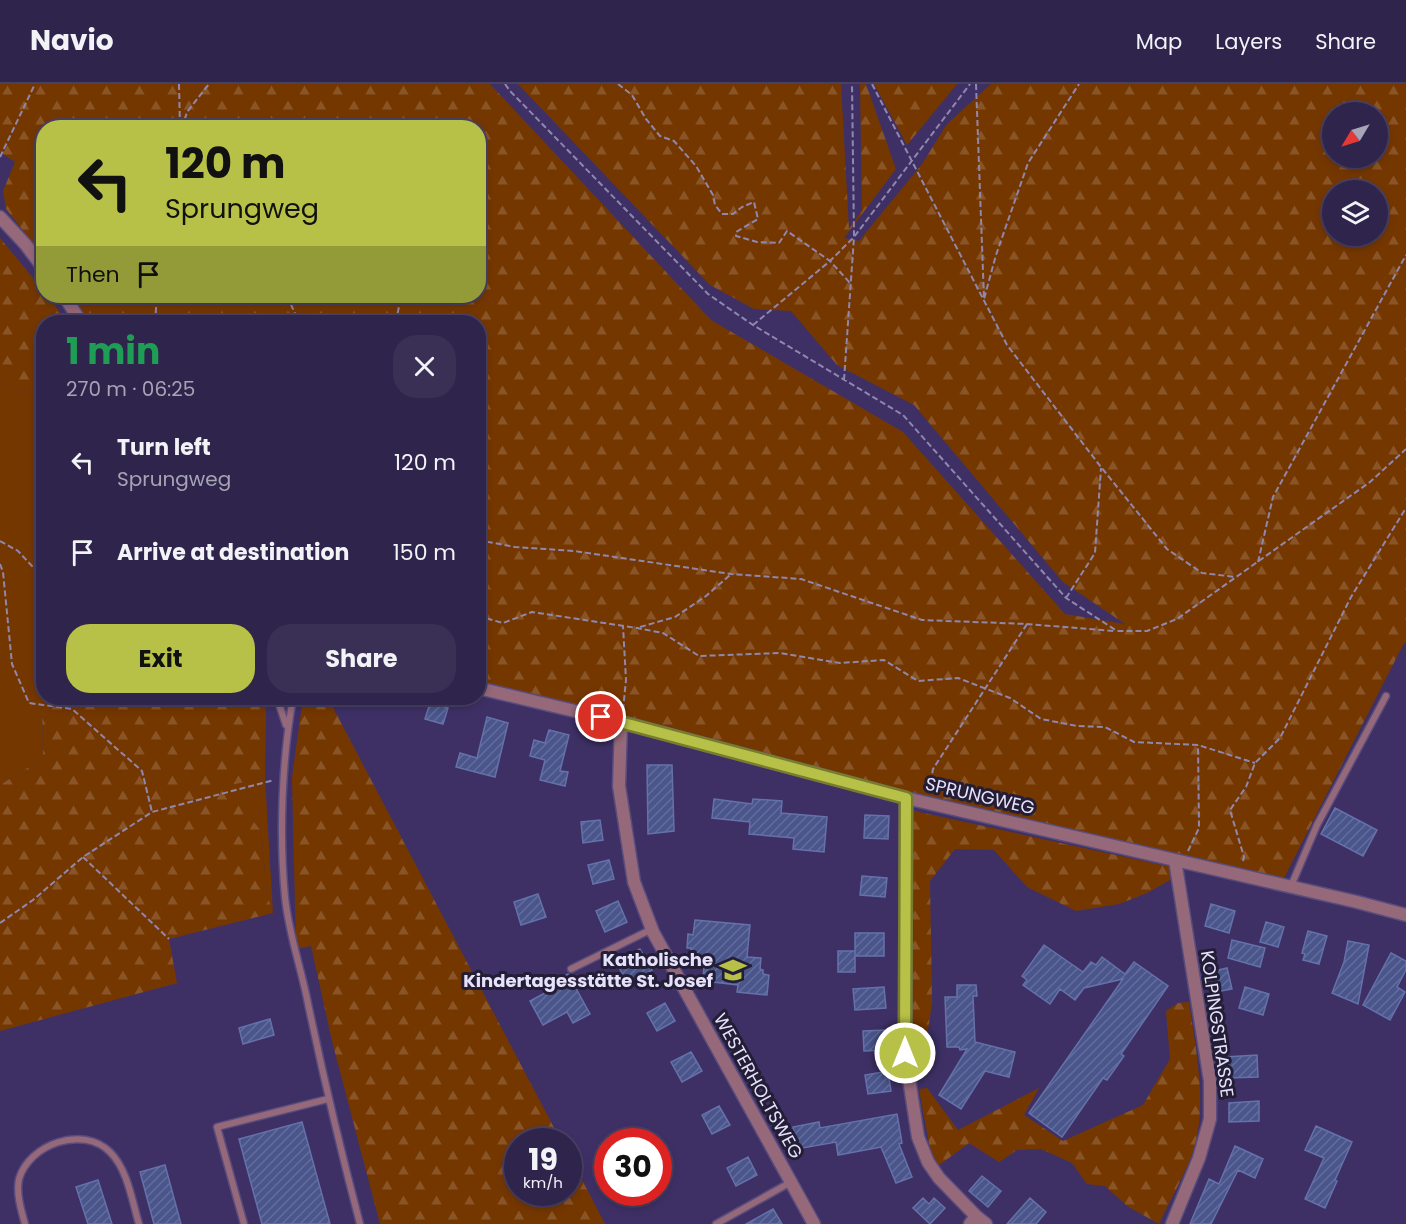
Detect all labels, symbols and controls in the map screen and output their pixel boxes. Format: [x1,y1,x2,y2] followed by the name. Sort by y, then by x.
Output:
[30,21,114,60] text: Navio
[1136,27,1182,56] text: Map
[1215,27,1282,56] text: Layers
[1315,27,1376,56] text: Share
[1322,102,1388,168] north arrow
[1322,102,1388,246] map controls
[165,134,286,193] text: 120 m
[66,144,144,222] icon: left
[1322,180,1388,246] button: layers
[165,190,319,227] text: Sprungweg
[132,258,165,291] icon: arrive
[66,259,120,290] text: Then
[66,326,160,377] text: 1 min
[393,335,456,398] button: close
[66,375,195,403] text: 270 m · 06:25
[117,432,211,463] text: Turn left
[66,446,99,479] icon: left
[394,447,456,478] text: 120 m
[117,465,231,493] text: Sprungweg
[66,536,99,569] icon: arrive
[117,537,349,568] text: Arrive at destination
[393,537,456,568] text: 150 m
[66,624,255,693] button: Exit
[267,624,456,693] button: Share
[575,691,626,742] pin
[584,700,617,733] icon: arrive
[923,771,1037,820] street label: SPRUNGWEG
[463,947,714,993] place label: Katholische Kindertagesstätte St. Josef
[1195,949,1240,1099] street label: KOLPINGSTRASSE
[718,955,748,985] school or university icon: Katholische Kindertagesstätte St. Josef
[708,1009,809,1163] street label: WESTERHOLTSWEG
[873,1021,937,1085] position arrow
[594,1128,672,1206] speed limit sign: 30
[528,1138,558,1181] text: 19
[523,1172,563,1193] text: km/h

